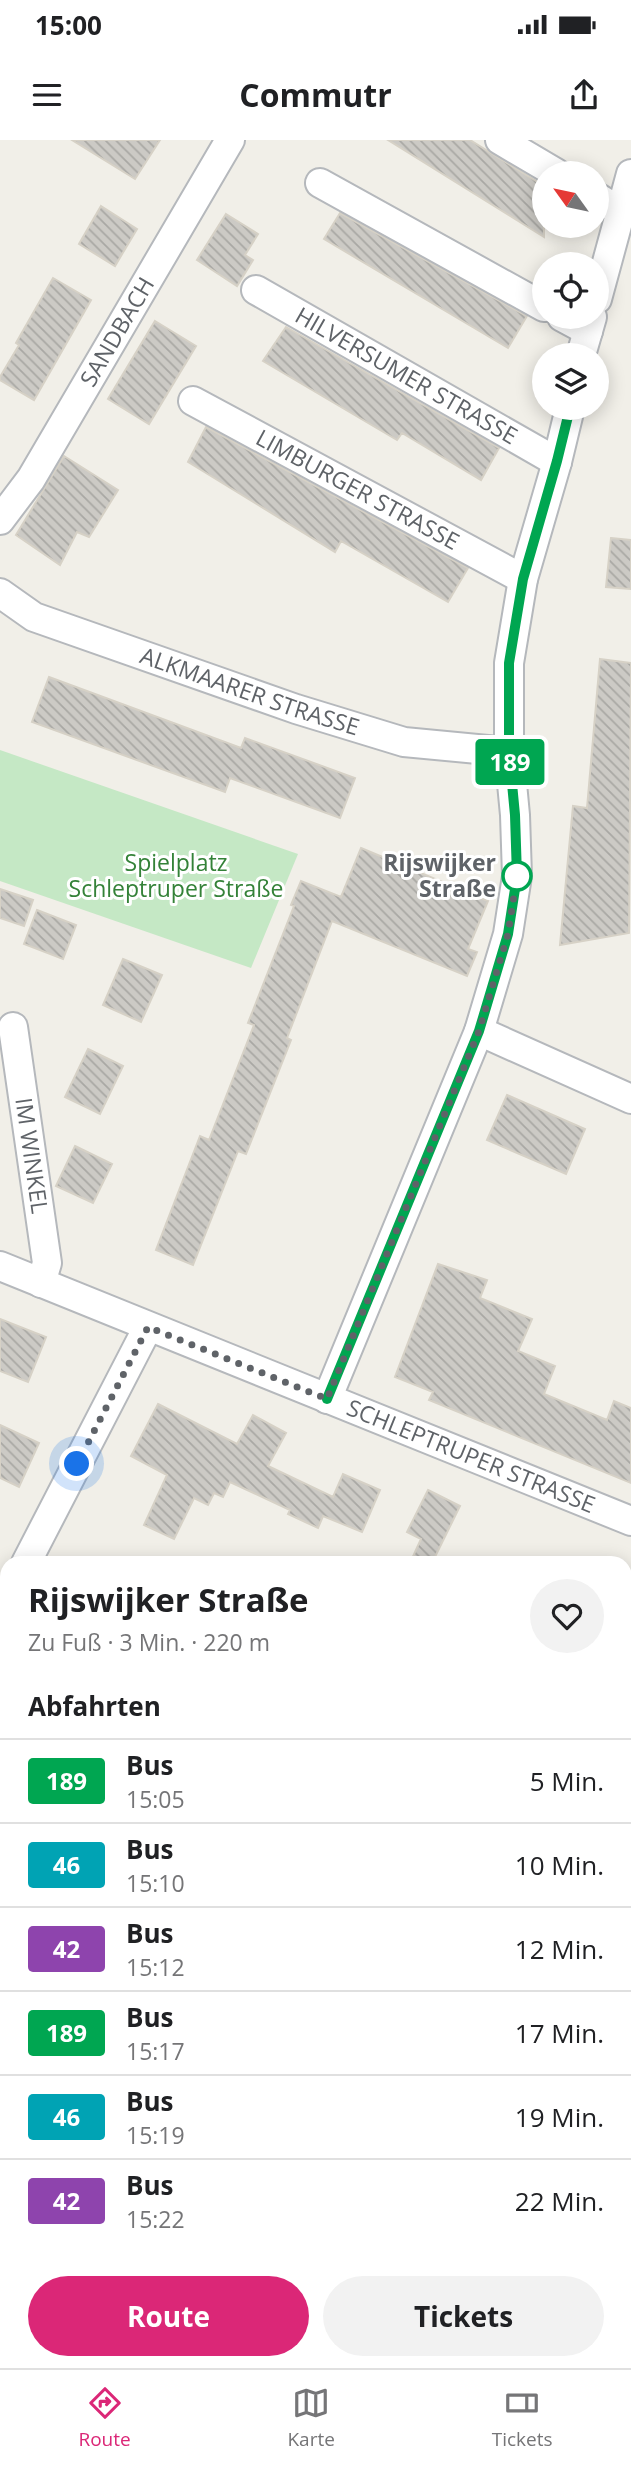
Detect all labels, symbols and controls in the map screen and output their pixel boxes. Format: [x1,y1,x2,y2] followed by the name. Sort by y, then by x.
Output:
[35,7,102,43] text: 15:00
[239,73,392,116] text: Commutr
[28,76,66,114] icon: menu
[565,76,603,114] icon: share
[532,161,609,238] north arrow
[532,161,609,420] map controls
[532,252,609,329] button: locate
[72,271,161,392] street label: SANDBACH
[290,299,524,451] street label: HILVERSUMER STRASSE
[532,343,609,420] button: layers
[251,421,465,557] street label: LIMBURGER STRASSE
[136,639,364,742] street label: ALKMAARER STRASSE
[470,739,550,785] line badge: 189
[489,745,531,778] text: 189
[69,846,283,904] park label: Spielplatz Schleptruper Straße
[383,846,496,904] place label: Rijswijker Straße
[502,861,532,891] marker: Rijswijker Straße
[8,1095,57,1216] street label: IM WINKEL
[342,1391,600,1520] street label: SCHLEPTRUPER STRASSE
[59,1446,94,1481] your location
[28,1577,309,1622] text: Rijswijker Straße
[530,1579,604,1653] button: heart
[28,1626,270,1658] text: Zu Fuß · 3 Min. · 220 m
[28,1688,161,1724] text: Abfahrten
[126,1747,173,1783] text: Bus
[530,1763,604,1799] text: 5 Min.
[46,1764,87,1797] text: 189
[126,1783,185,1815] text: 15:05
[126,1831,173,1867] text: Bus
[515,1847,604,1883] text: 10 Min.
[53,1848,80,1881] text: 46
[126,1867,185,1899] text: 15:10
[126,1915,173,1951] text: Bus
[515,1931,604,1967] text: 12 Min.
[53,1932,80,1965] text: 42
[126,1951,185,1983] text: 15:12
[126,1999,173,2035] text: Bus
[515,2015,604,2051] text: 17 Min.
[46,2016,87,2049] text: 189
[126,2035,185,2067] text: 15:17
[126,2083,173,2119] text: Bus
[515,2099,604,2135] text: 19 Min.
[53,2100,80,2133] text: 46
[126,2119,185,2151] text: 15:19
[126,2167,173,2203] text: Bus
[515,2183,604,2219] text: 22 Min.
[53,2184,80,2217] text: 42
[126,2203,185,2235] text: 15:22
[28,2276,309,2356] button: Route
[323,2276,604,2356] button: Tickets
[78,2384,131,2452] tab: Route
[287,2384,335,2452] tab: Karte
[492,2384,553,2452] tab: Tickets

